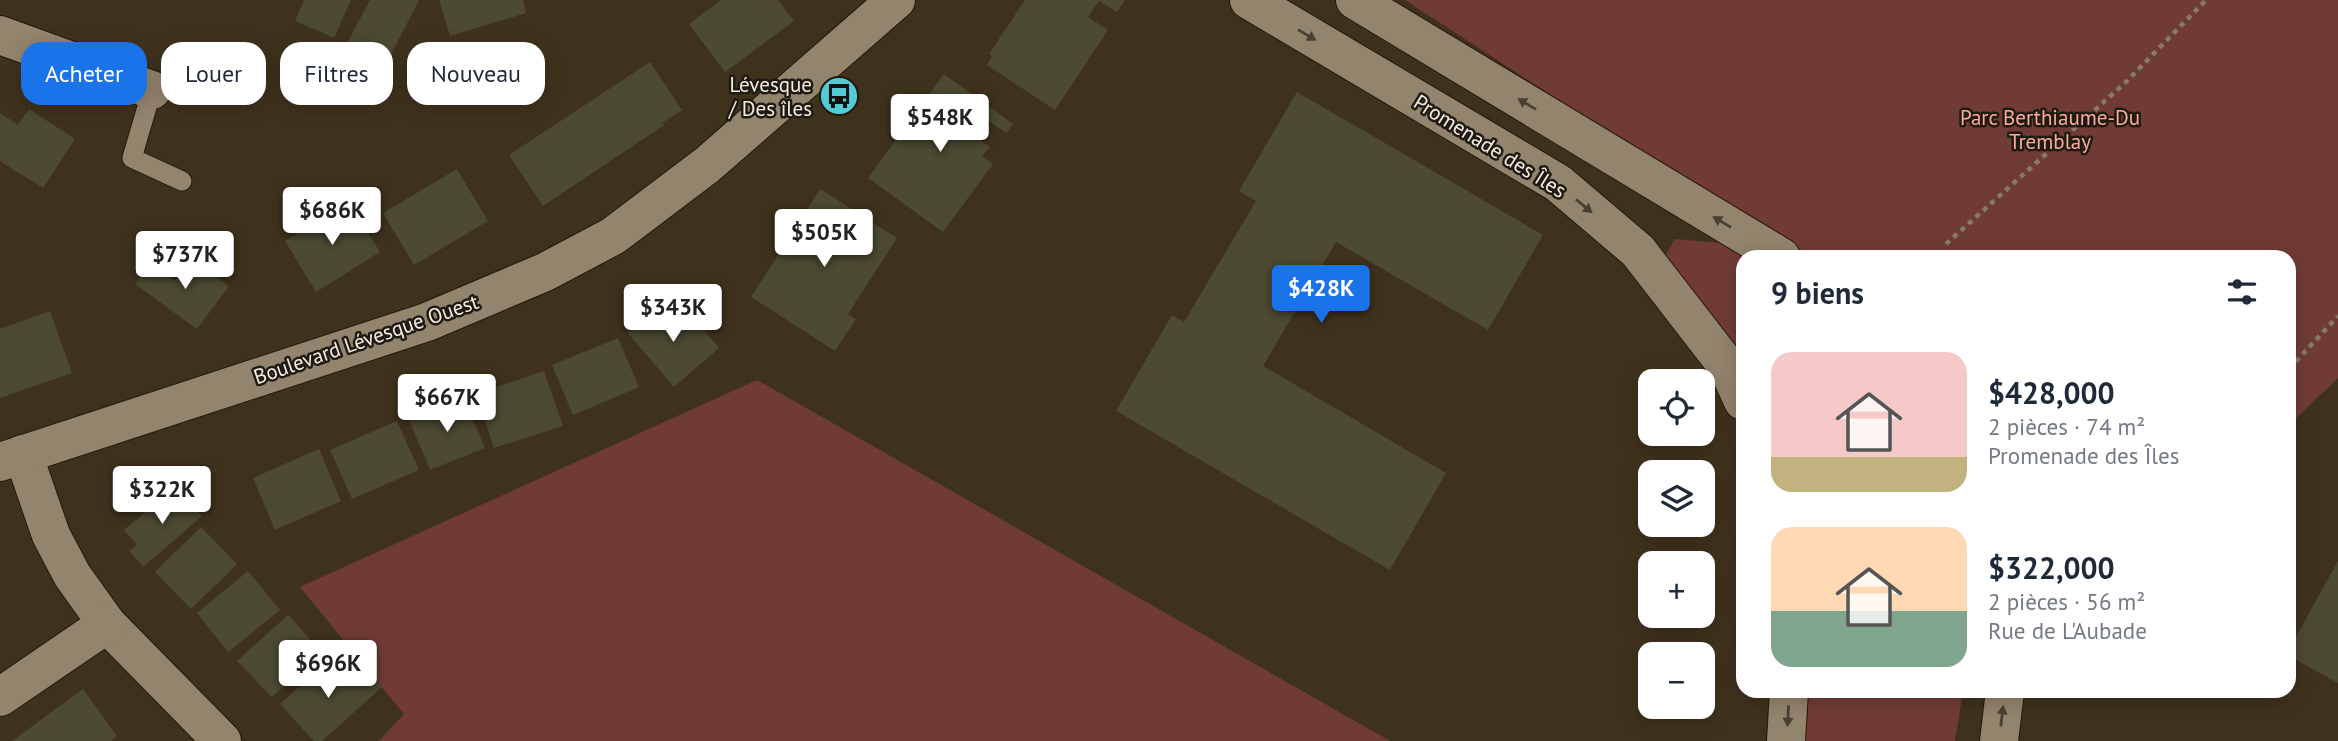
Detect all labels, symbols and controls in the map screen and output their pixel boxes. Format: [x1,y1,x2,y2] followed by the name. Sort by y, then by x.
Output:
[1297,29,1317,41] one-way arrow
[21,42,147,105] chip: Acheter
[161,42,266,105] chip: Louer
[280,42,393,105] chip: Filtres
[407,42,545,105] chip: Nouveau
[728,71,812,122] place label: Lévesque / Des îles
[818,75,860,117] bus stop icon: Lévesque / Des îles
[1409,88,1571,204] street label: Promenade des Îles
[891,94,989,154] pin: $548K
[1518,98,1537,111] one-way arrow
[907,102,973,131] text: $548K
[1960,104,2140,155] park label: Parc Berthiaume-Du Tremblay
[283,188,381,247] pin: $686K
[299,195,365,224] text: $686K
[1575,198,1593,214] one-way arrow
[775,210,873,269] pin: $505K
[1713,216,1732,228] one-way arrow
[791,217,857,246] text: $505K
[136,232,234,291] pin: $737K
[152,239,218,268] text: $737K
[1272,266,1370,325] pin: $428K
[1288,273,1354,302] text: $428K
[1771,273,1864,312] text: 9 biens
[2223,273,2261,311] icon: filters
[624,284,722,344] pin: $343K
[250,288,482,390] street label: Boulevard Lévesque Ouest
[640,292,706,321] text: $343K
[1638,369,1715,719] map controls
[1638,369,1715,446] button: locate
[1988,373,2115,412] text: $428,000
[398,374,496,434] pin: $667K
[1827,380,1911,464] icon: home
[414,382,480,411] text: $667K
[1988,412,2145,441] text: 2 pièces · 74 m²
[1988,441,2179,470] text: Promenade des Îles
[1638,460,1715,537] button: layers
[113,466,211,526] pin: $322K
[129,474,195,503] text: $322K
[1988,548,2115,587] text: $322,000
[1638,551,1715,628] button: +
[1827,555,1911,639] icon: home
[1988,587,2145,616] text: 2 pièces · 56 m²
[1988,616,2147,645] text: Rue de L'Aubade
[279,640,377,700] pin: $696K
[1638,642,1715,719] button: −
[295,648,361,677] text: $696K
[1782,705,1793,727] one-way arrow
[1997,705,2008,727] one-way arrow

